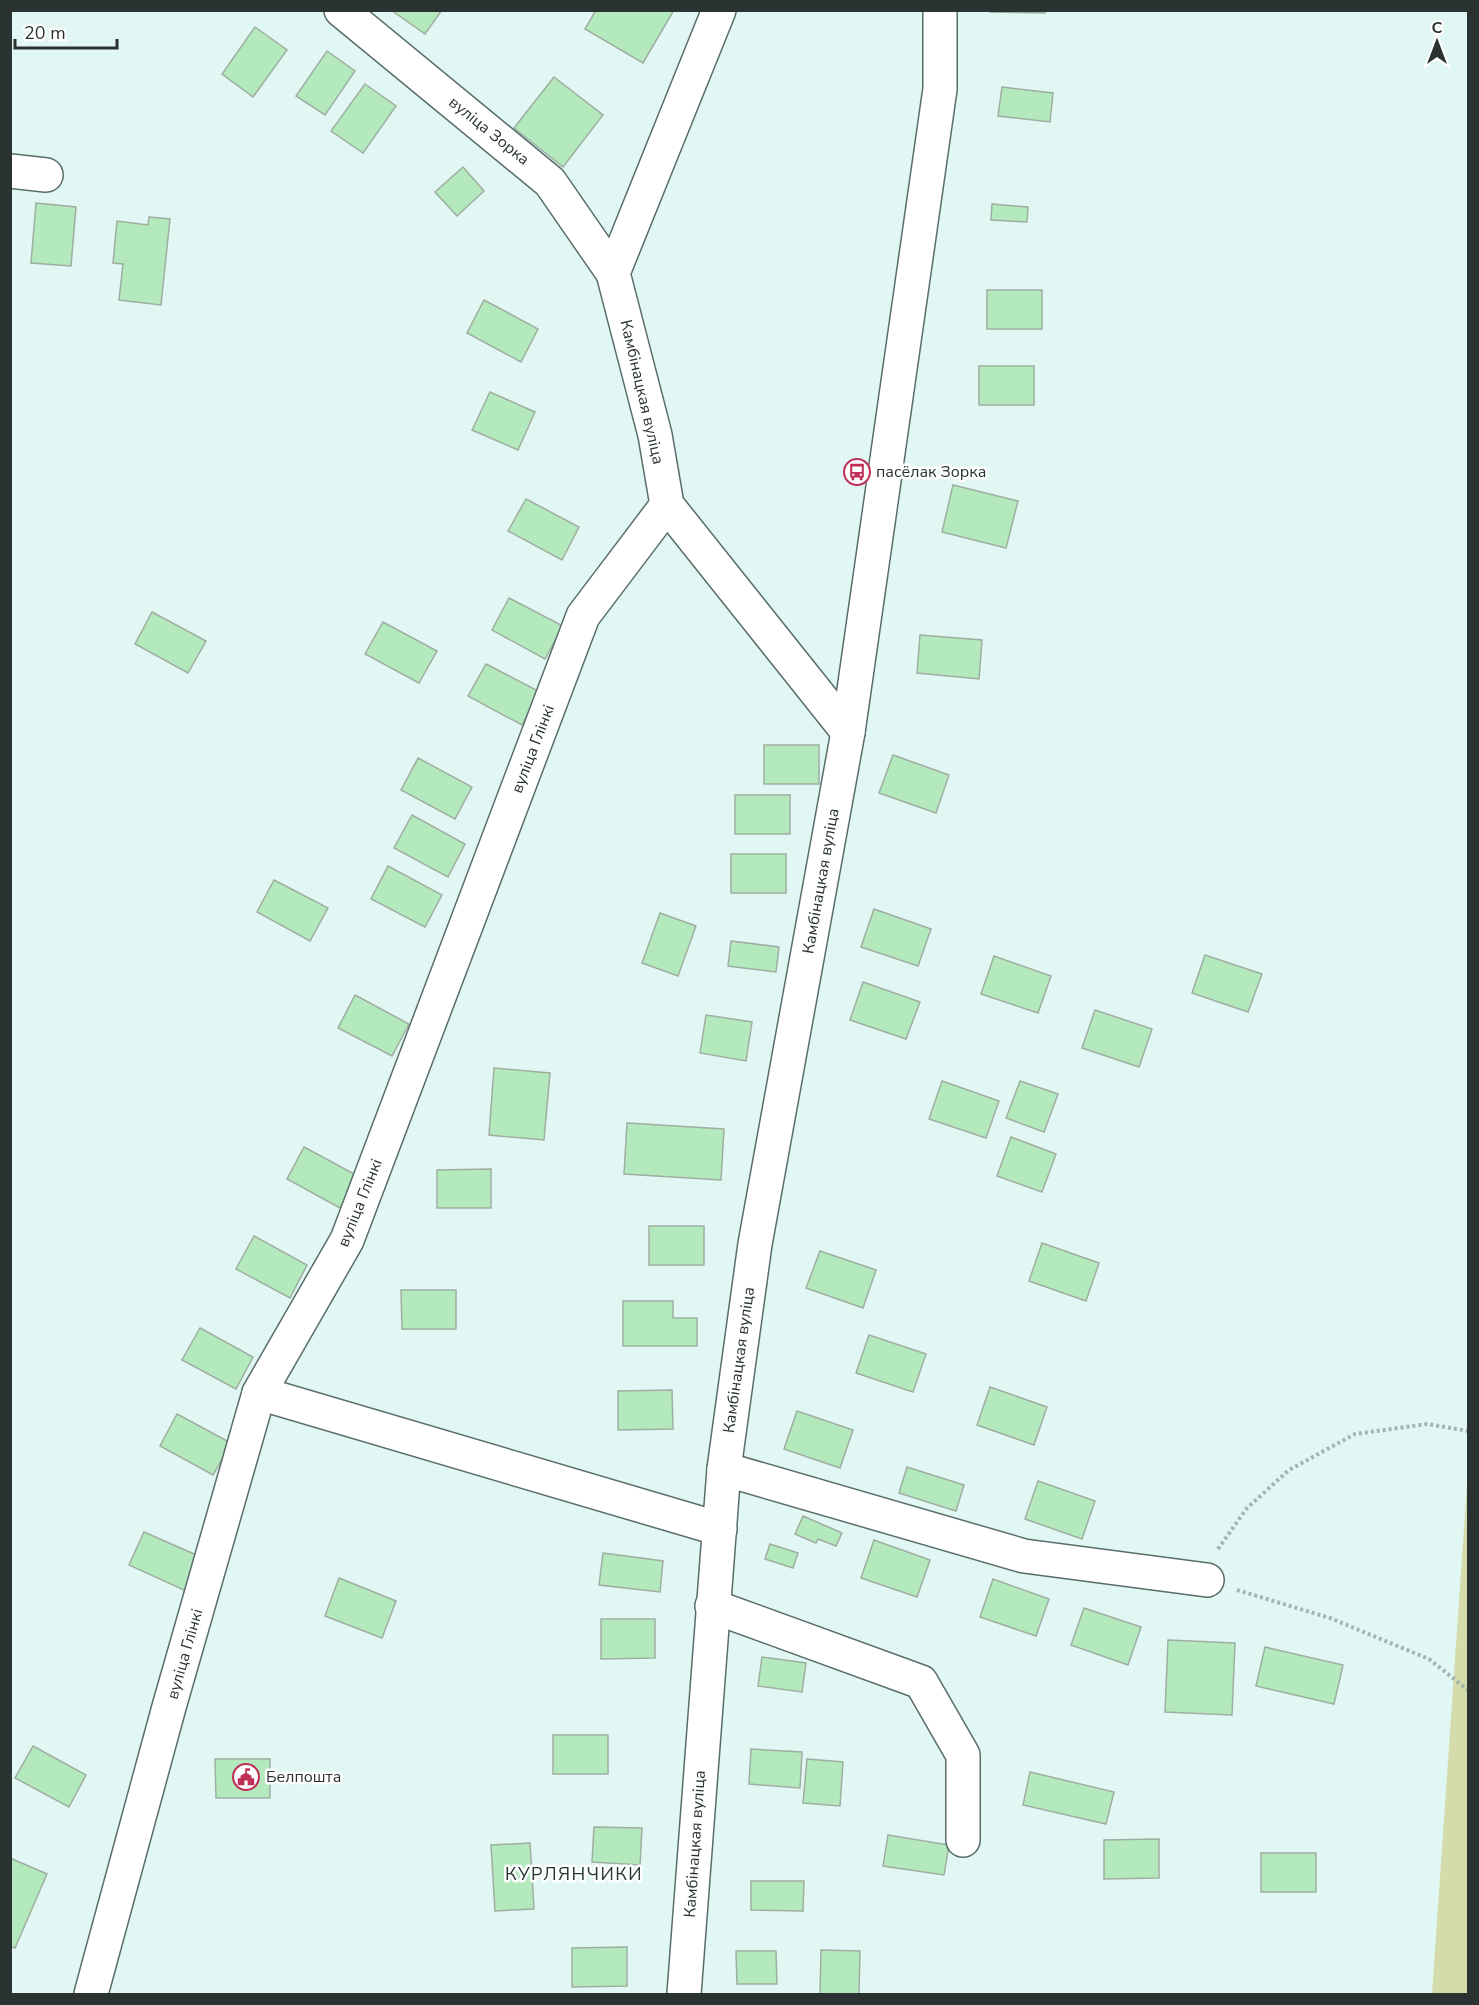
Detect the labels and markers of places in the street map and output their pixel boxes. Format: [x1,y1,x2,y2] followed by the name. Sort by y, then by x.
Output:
[842,457,872,487] bus stop icon: пасёлак Зорка
[876,461,986,483] place label: пасёлак Зорка
[231,1762,261,1792] public building icon: Белпошта
[266,1766,341,1788] place label: Белпошта

